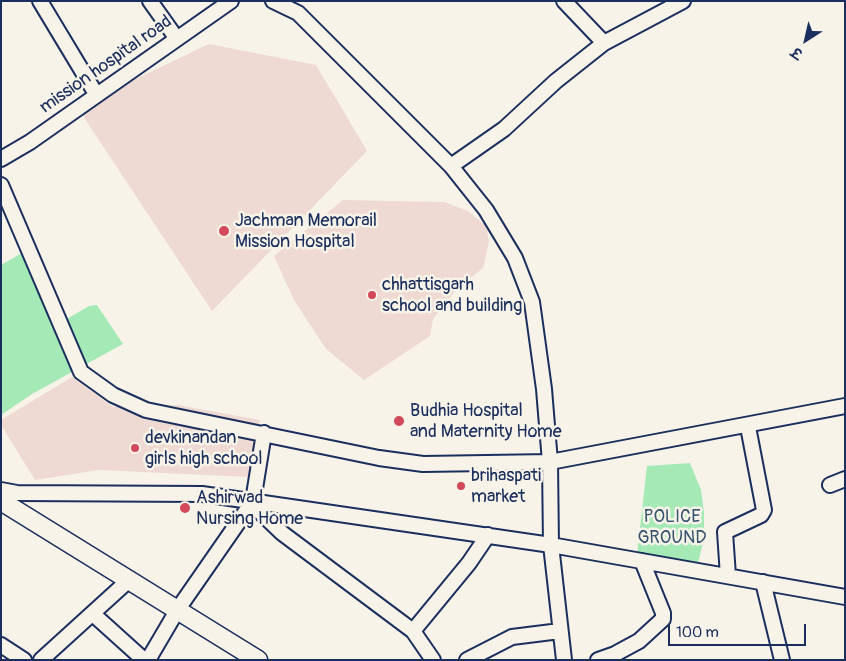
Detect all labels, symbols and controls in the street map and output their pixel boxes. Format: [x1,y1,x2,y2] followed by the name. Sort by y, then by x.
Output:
[36,11,176,119] street label: mission hospital road
[781,15,831,65] north arrow
[788,43,806,62] text: उ
[235,210,377,252] place label: Jachman Memorail Mission Hospital
[217,224,231,238] marker: Jachman Memorail Mission Hospital
[382,274,522,316] place label: chhattisgarh school and building
[366,289,378,301] marker: chhattisgarh school and building
[410,400,562,442] place label: Budhia Hospital and Maternity Home
[392,414,406,428] marker: Budhia Hospital and Maternity Home
[145,427,263,469] place label: devkinandan girls high school
[129,442,141,454] marker: devkinandan girls high school
[471,465,541,508] place label: brihaspati market
[455,480,467,492] marker: brihaspati market
[196,487,303,530] place label: Ashirwad Nursing Home
[178,501,192,515] marker: Ashirwad Nursing Home
[637,506,707,548] park label: POLICE GROUND
[671,614,808,646] scale bar
[676,623,719,642] text: 100 m

